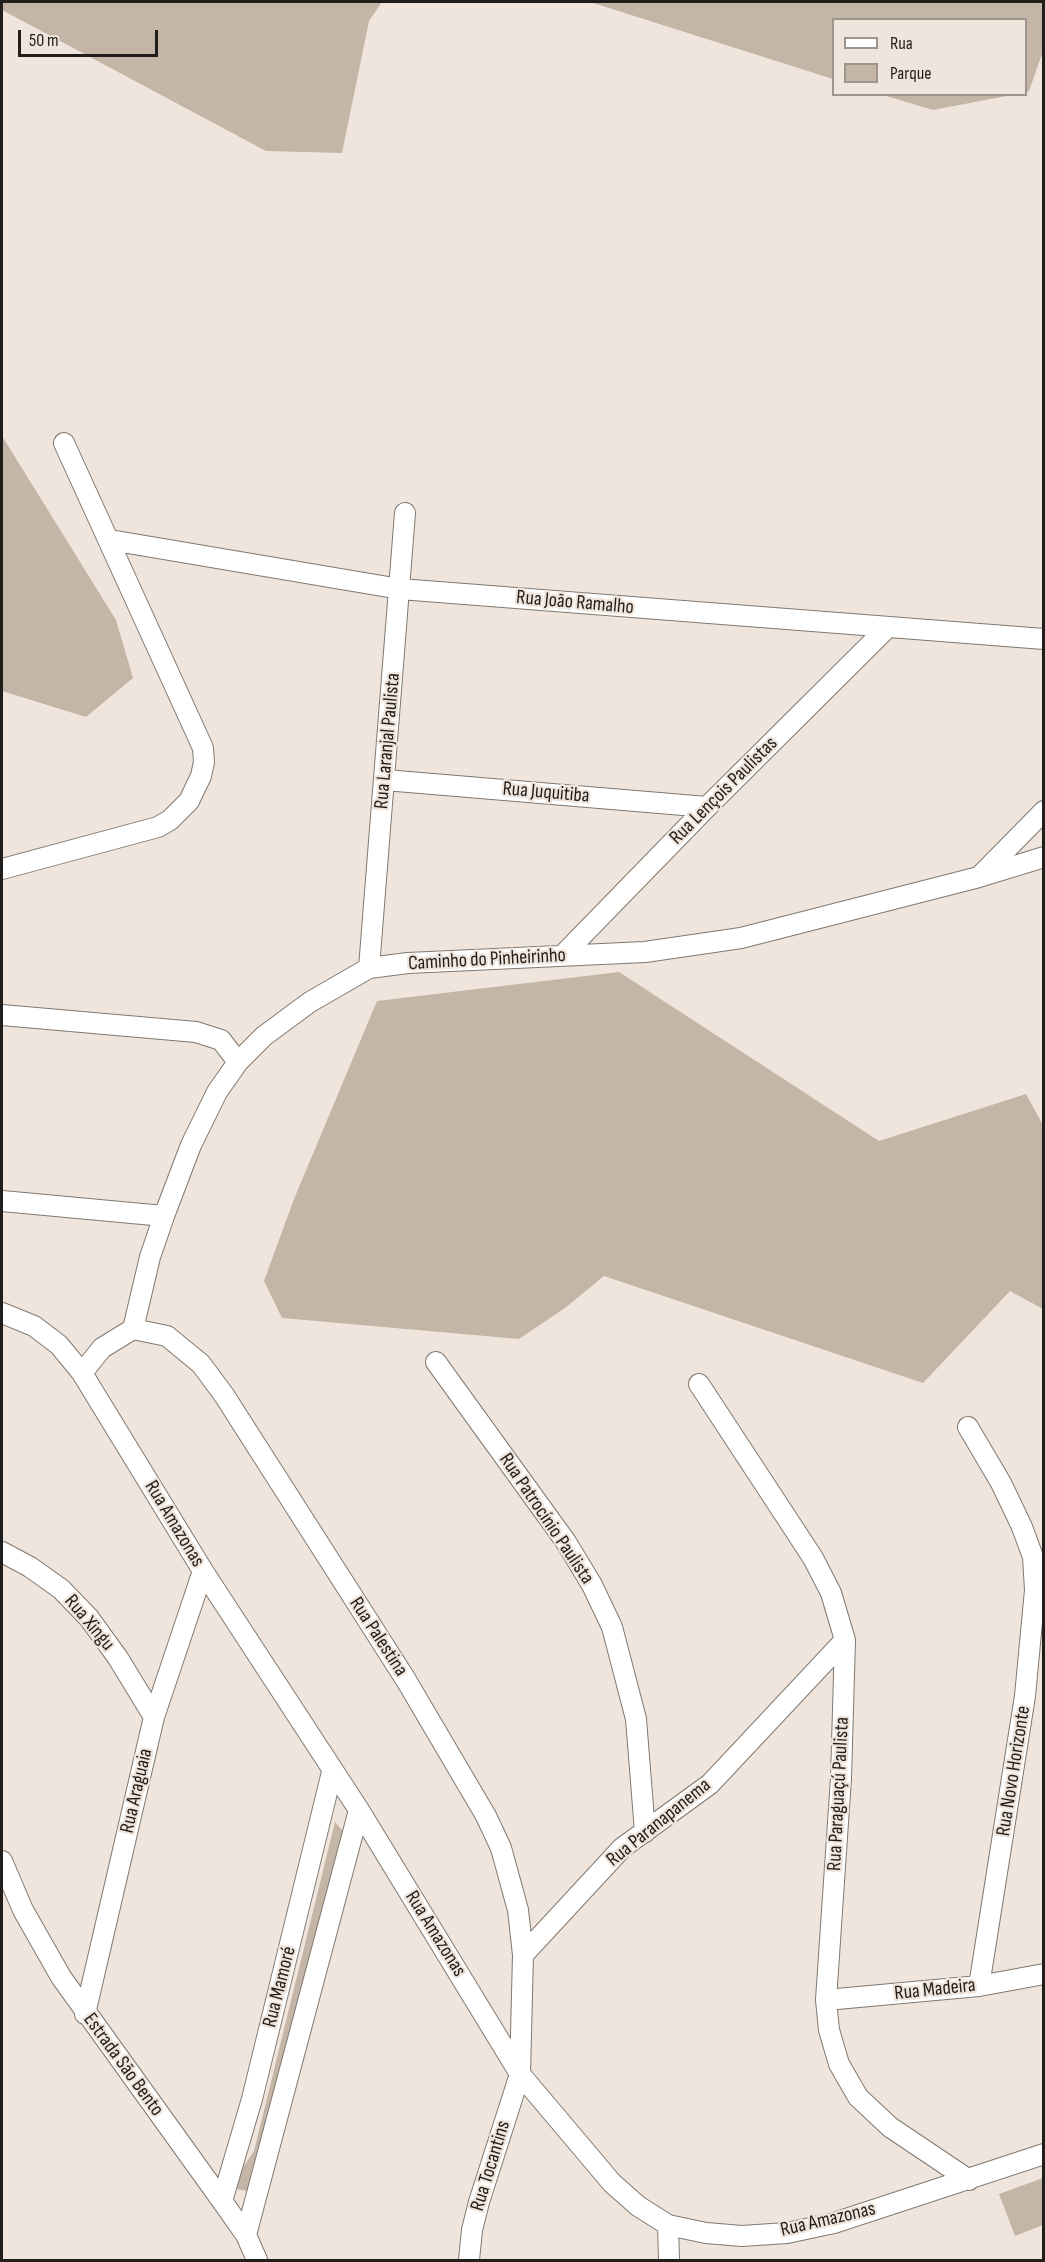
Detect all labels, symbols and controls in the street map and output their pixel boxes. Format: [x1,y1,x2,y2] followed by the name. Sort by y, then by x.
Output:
[21,18,160,56] scale bar
[832,18,1027,96] legend
[29,30,59,51] text: 50 m
[890,33,913,54] text: Rua
[890,63,931,84] text: Parque
[515,586,635,620] street label: Rua João Ramalho
[370,672,406,810] street label: Rua Laranjal Paulista
[665,732,783,850] street label: Rua Lençois Paulistas
[502,777,590,809] street label: Rua Juquitiba
[408,944,566,976] street label: Caminho do Pinheirinho
[493,1449,599,1589] street label: Rua Patrocínio Paulista
[139,1476,209,1572] street label: Rua Amazonas
[59,1590,119,1656] street label: Rua Xingu
[344,1593,412,1681] street label: Rua Palestina
[992,1704,1036,1838] street label: Rua Novo Horizonte
[823,1716,855,1872] street label: Rua Paraguaçú Paulista
[116,1746,158,1836] street label: Rua Araguaia
[602,1774,716,1872] street label: Rua Paranapanema
[399,1887,471,1981] street label: Rua Amazonas
[258,1944,302,2030] street label: Rua Mamoré
[893,1974,977,2006] street label: Rua Madeira
[78,2009,168,2121] street label: Estrada São Bento
[466,2118,516,2214] street label: Rua Tocantins
[778,2197,878,2243] street label: Rua Amazonas

